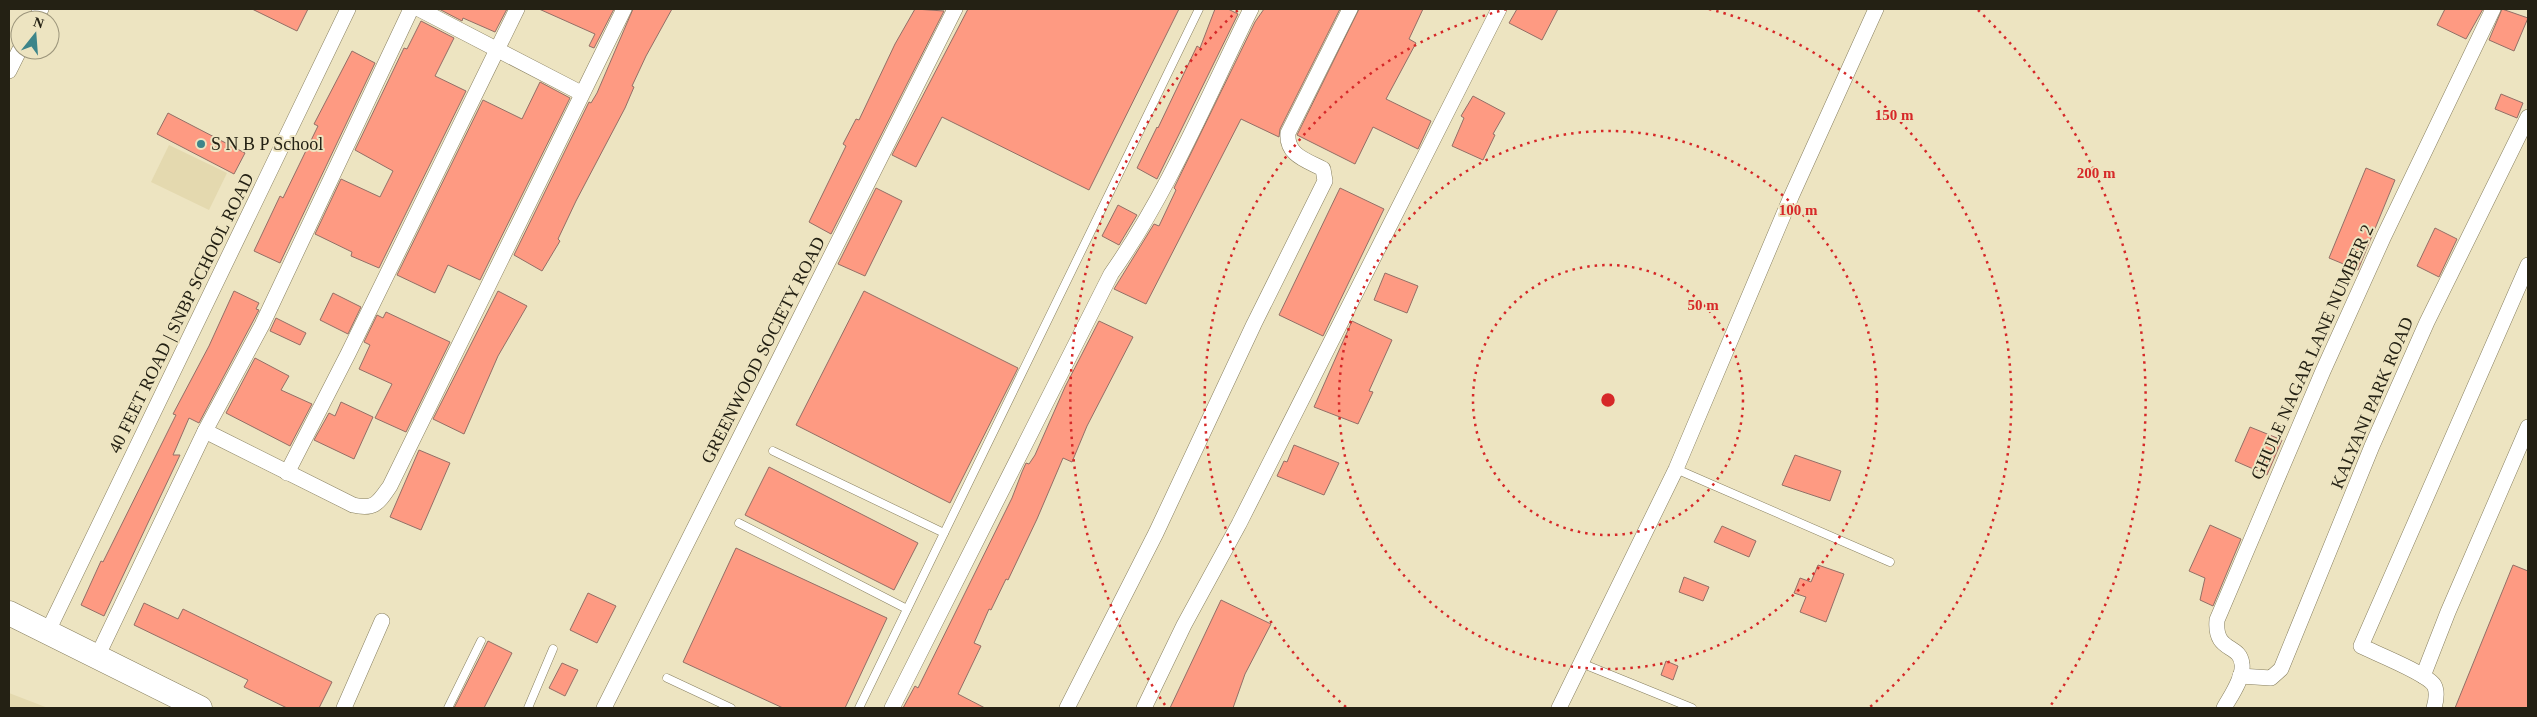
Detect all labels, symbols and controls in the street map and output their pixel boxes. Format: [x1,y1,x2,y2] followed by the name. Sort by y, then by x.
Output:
[10,10,60,60] north arrow
[32,14,46,32] text: N
[1875,107,1914,123] text: 150 m
[211,134,323,154] place label: S N B P School
[195,138,207,150] marker: S N B P School
[2077,165,2116,181] text: 200 m
[104,170,258,456] street label: 40 FEET ROAD | SNBP SCHOOL ROAD
[1779,202,1818,218] text: 100 m
[2247,221,2377,483] street label: GHULE NAGAR LANE NUMBER 2
[697,233,829,467] street label: GREENWOOD SOCIETY ROAD
[1687,297,1719,313] text: 50 m
[2327,314,2417,492] street label: KALYANI PARK ROAD
[1599,391,1617,409] centre of rings

